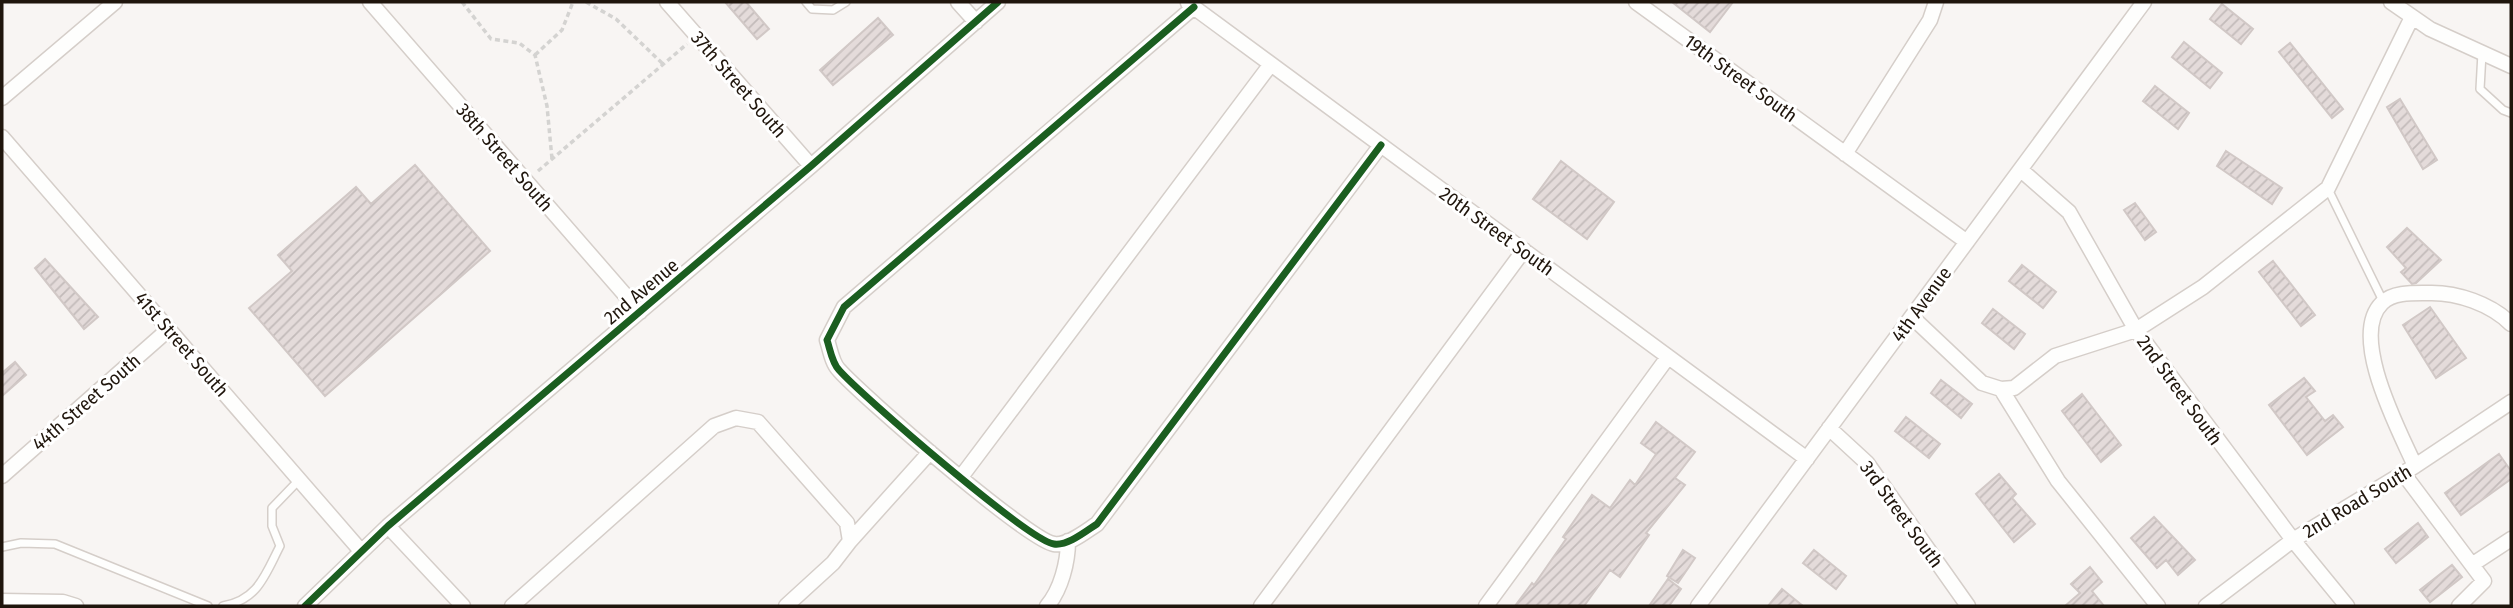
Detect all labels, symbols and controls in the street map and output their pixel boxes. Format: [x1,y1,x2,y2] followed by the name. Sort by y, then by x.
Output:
[686,26,791,142] street label: 37th Street South
[1680,30,1802,127] street label: 19th Street South
[451,99,558,216] street label: 38th Street South
[1435,182,1558,281] street label: 20th Street South
[599,254,683,329] street label: 2nd Avenue
[1887,262,1956,346] street label: 4th Avenue
[130,287,233,401] street label: 41st Street South
[2132,331,2227,450] street label: 2nd Street South
[28,349,145,456] street label: 44th Street South
[1855,457,1948,572] street label: 3rd Street South
[2299,460,2416,543] street label: 2nd Road South

